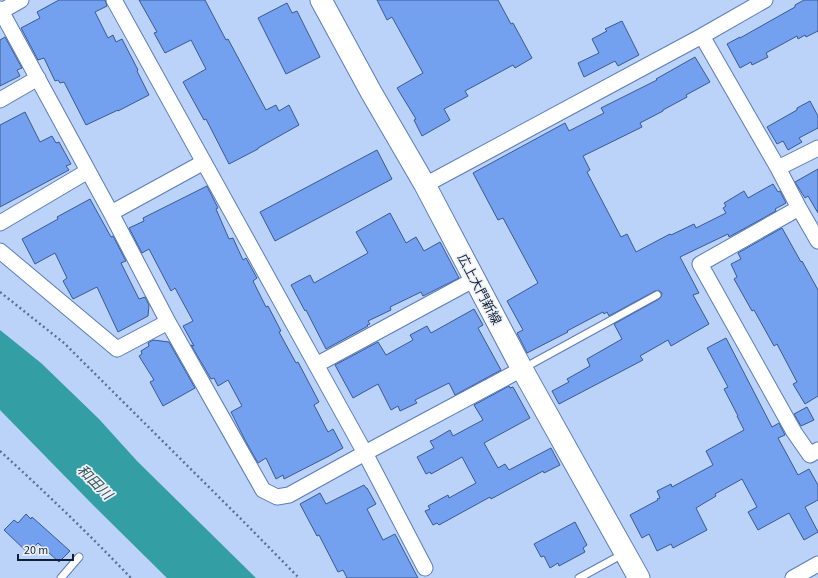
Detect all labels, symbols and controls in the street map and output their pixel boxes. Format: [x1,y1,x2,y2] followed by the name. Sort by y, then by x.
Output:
[453,251,505,328] street label: 広上大門新線
[72,461,118,506] water label: 和田川
[18,536,73,562] scale bar
[24,542,48,559] text: 20 m

